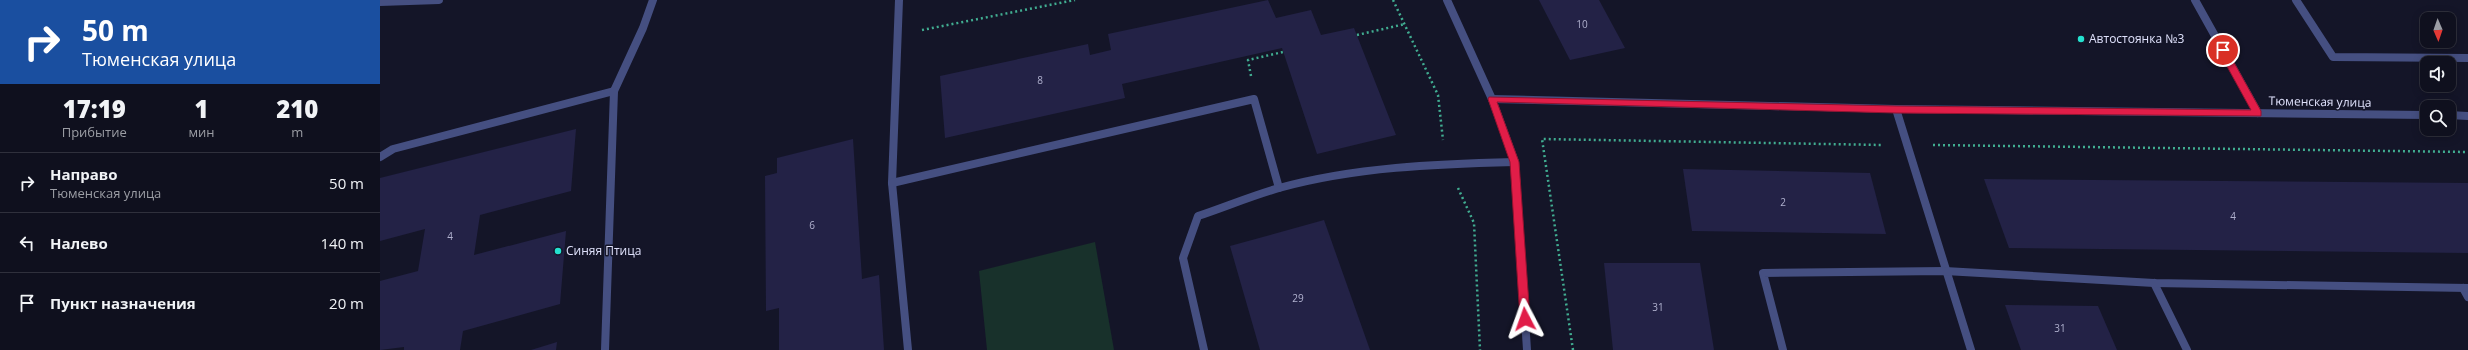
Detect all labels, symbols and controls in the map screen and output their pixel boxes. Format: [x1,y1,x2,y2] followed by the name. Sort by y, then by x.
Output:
[82,11,149,49] text: 50 m
[2420,12,2456,48] north arrow
[2420,12,2456,136] map controls
[16,16,68,68] icon: right
[1576,17,1588,31] house number: 10
[2089,30,2184,47] place label: Автостоянка №3
[2206,33,2240,67] pin
[2076,34,2086,44] marker: Автостоянка №3
[2212,39,2234,61] icon: arrive
[82,47,236,71] text: Тюменская улица
[2420,56,2456,92] button: sound
[1037,73,1043,87] house number: 8
[63,92,126,125] text: 17:19
[194,92,208,125] text: 1
[276,92,318,125] text: 210
[2268,92,2372,111] street label: Тюменская улица
[2420,100,2456,136] button: search
[62,123,127,141] text: Прибытие
[188,123,214,141] text: мин
[291,123,303,141] text: m
[50,164,118,184] text: Направо
[16,172,38,194] icon: right
[329,173,364,193] text: 50 m
[50,184,161,202] text: Тюменская улица
[1780,195,1786,209] house number: 2
[2230,209,2236,223] house number: 4
[809,218,815,232] house number: 6
[447,229,453,243] house number: 4
[16,232,38,254] icon: left
[50,233,108,253] text: Налево
[320,233,364,253] text: 140 m
[566,242,641,259] place label: Синяя Птица
[553,246,563,256] marker: Синяя Птица
[1292,291,1304,305] house number: 29
[16,292,38,314] icon: arrive
[50,293,196,313] text: Пункт назначения
[329,293,364,313] text: 20 m
[1504,298,1546,340] position arrow
[1652,300,1664,314] house number: 31
[2054,321,2066,335] house number: 31

